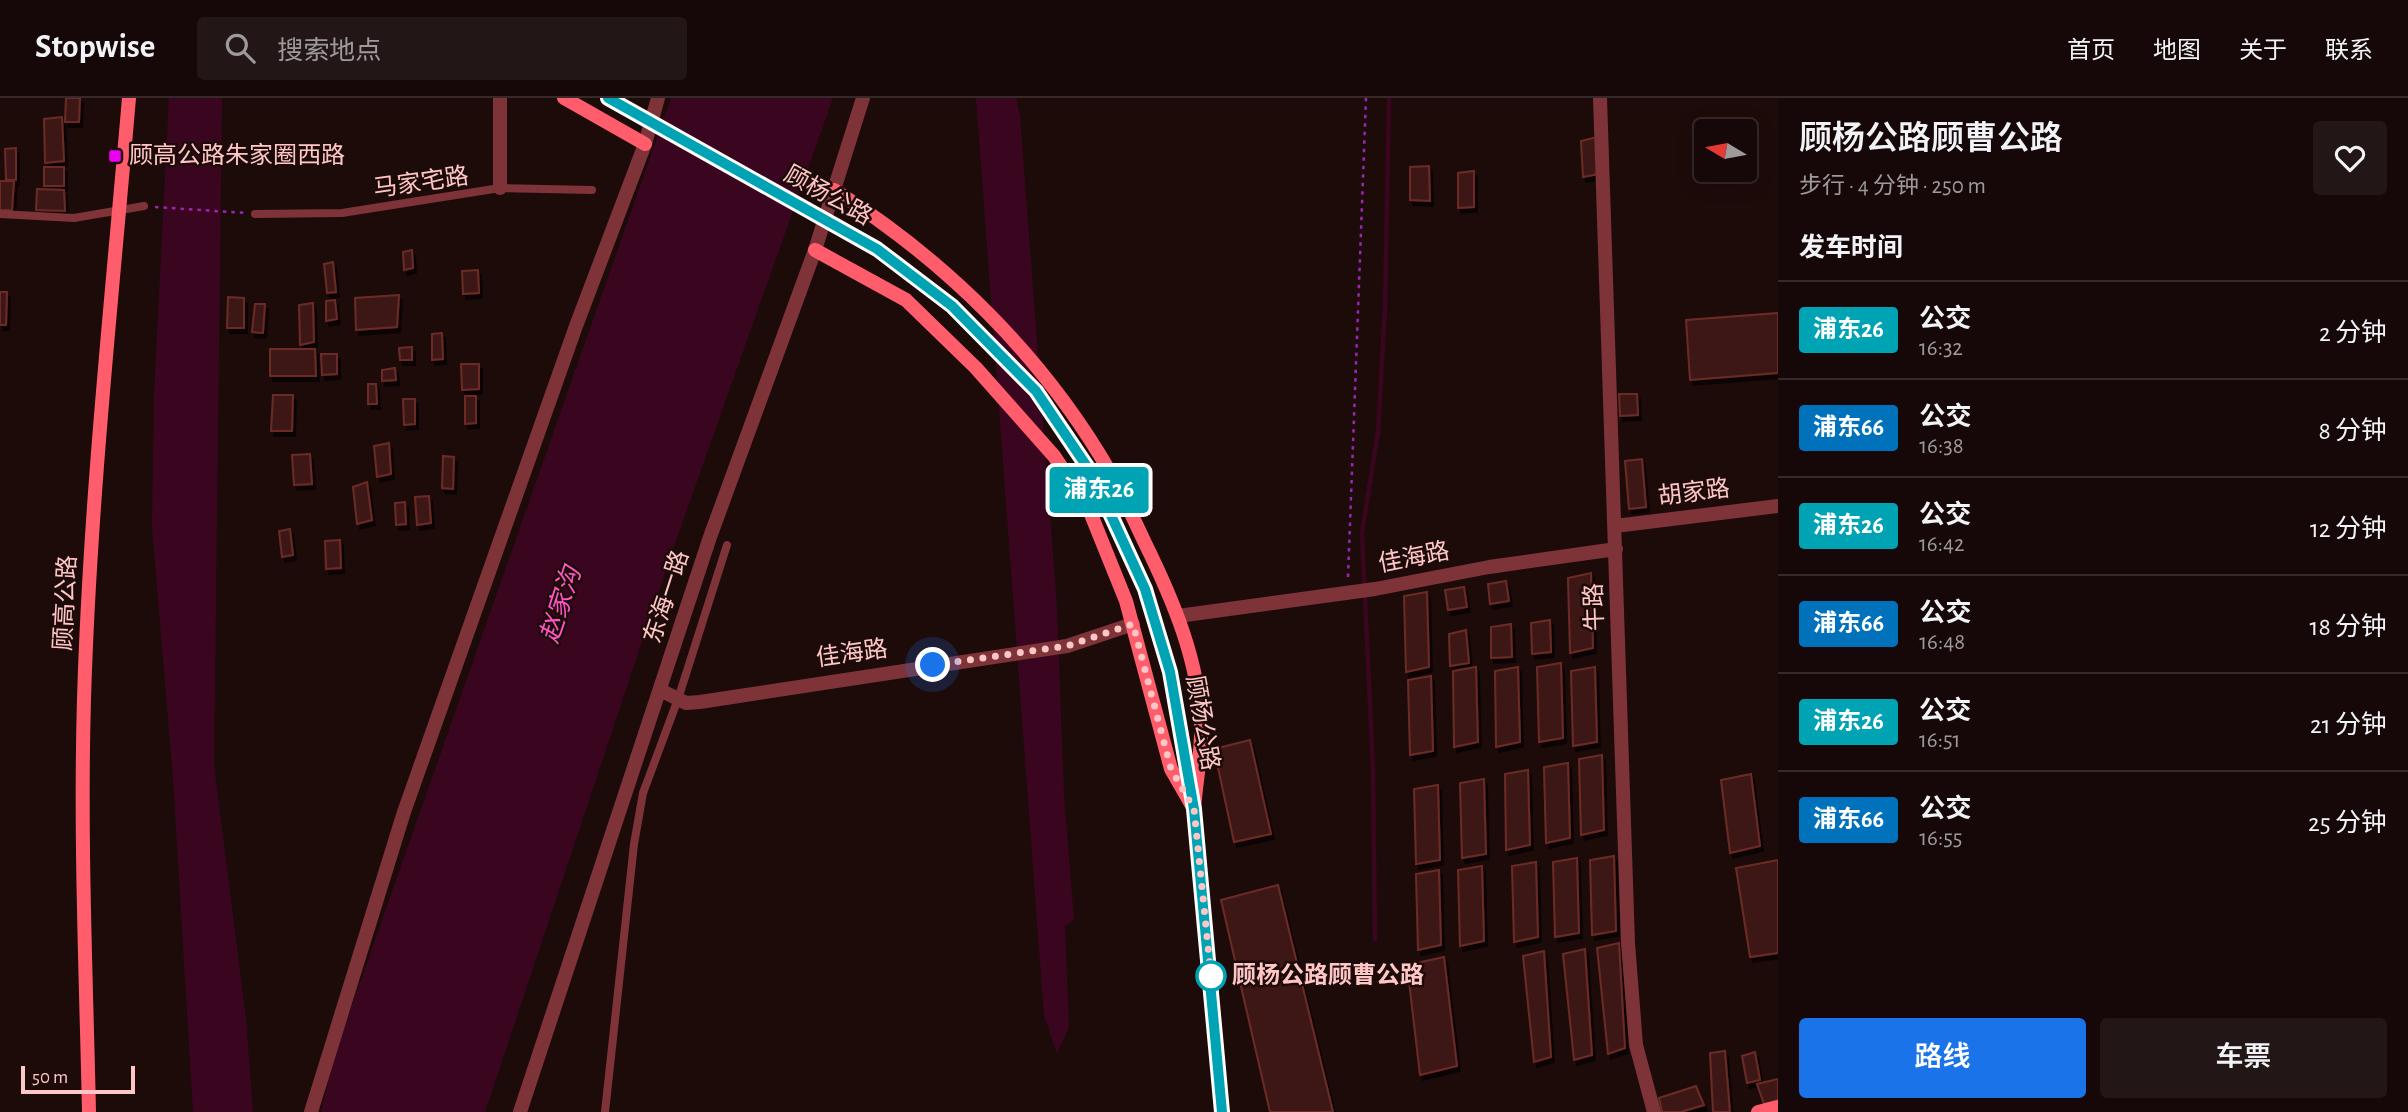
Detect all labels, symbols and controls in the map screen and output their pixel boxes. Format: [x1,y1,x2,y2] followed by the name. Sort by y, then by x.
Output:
[197,17,687,80] search box
[221,29,259,67] icon: search
[35,31,155,64] text: Stopwise
[277,38,381,64] text: 搜索地点
[2067,39,2115,63] text: 首页
[2153,39,2201,63] text: 地图
[2239,39,2287,63] text: 关于
[2325,39,2373,63] text: 联系
[1694,119,1757,182] north arrow
[1694,119,1757,182] map controls
[2313,121,2387,195] button: heart
[1799,123,2063,156] text: 顾杨公路顾曹公路
[129,142,345,168] place label: 顾高公路朱家圈西路
[107,148,123,164] marker: 顾高公路朱家圈西路
[780,160,877,230] street label: 顾杨公路
[372,162,470,202] street label: 马家宅路
[1799,175,1986,198] text: 步行 · 4 分钟 · 250 m
[1799,235,1903,261] text: 发车时间
[1919,306,1971,332] text: 公交
[1813,318,1884,342] text: 浦东26
[2319,320,2387,346] text: 2 分钟
[1919,337,1963,360] text: 16:32
[1919,404,1971,430] text: 公交
[1813,416,1884,440] text: 浦东66
[2318,418,2387,444] text: 8 分钟
[1919,435,1964,458] text: 16:38
[1050,467,1148,513] line badge: 浦东26
[1657,475,1731,509] street label: 胡家路
[1064,478,1134,502] text: 浦东26
[1919,502,1971,528] text: 公交
[1813,514,1884,538] text: 浦东26
[2310,516,2387,542] text: 12 分钟
[1919,533,1964,556] text: 16:42
[1376,537,1452,577] street label: 佳海路
[639,547,693,646] street label: 东海一路
[50,554,80,652] street label: 顾高公路
[535,560,586,646] water label: 赵家沟
[1580,583,1608,631] street label: 牛路
[1919,600,1971,626] text: 公交
[1813,612,1884,636] text: 浦东66
[2309,614,2387,640] text: 18 分钟
[1919,631,1965,654] text: 16:48
[814,635,889,671] street label: 佳海路
[915,647,950,682] your location
[1182,673,1224,772] street label: 顾杨公路
[1919,698,1971,724] text: 公交
[1813,710,1884,734] text: 浦东26
[2310,712,2387,738] text: 21 分钟
[1919,729,1960,752] text: 16:51
[1919,796,1971,822] text: 公交
[1813,808,1884,832] text: 浦东66
[2308,810,2387,836] text: 25 分钟
[1919,827,1962,850] text: 16:55
[1196,961,1226,991] marker: 顾杨公路顾曹公路
[1232,962,1424,988] place label: 顾杨公路顾曹公路
[1799,1018,2086,1098] button: 路线
[2100,1018,2387,1098] button: 车票
[21,1063,135,1095] scale bar
[32,1068,68,1087] text: 50 m

